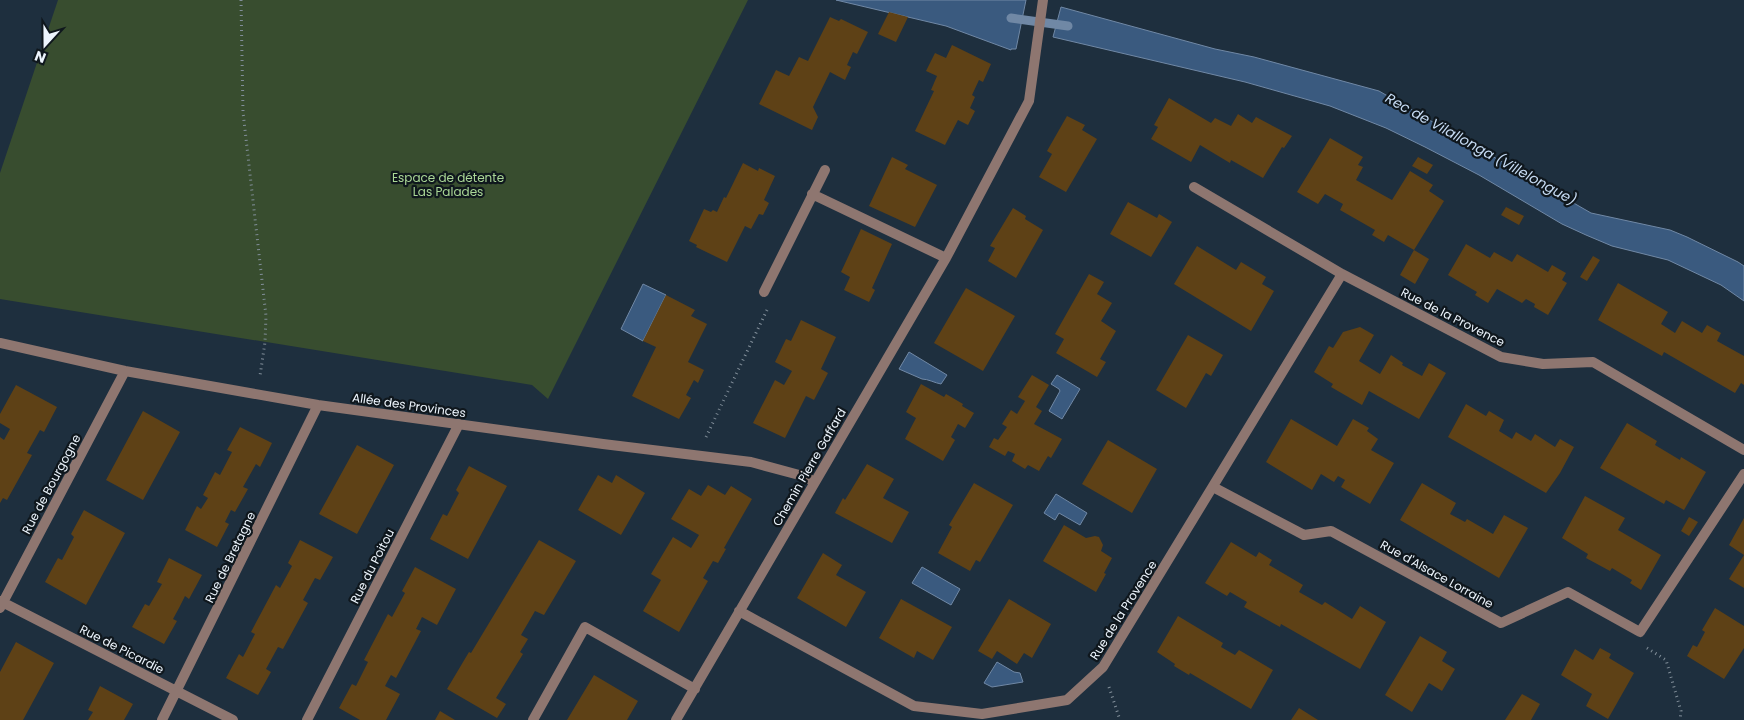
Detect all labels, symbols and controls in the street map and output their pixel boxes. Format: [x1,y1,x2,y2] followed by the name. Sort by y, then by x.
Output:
[20,20,70,70] north arrow
[32,46,49,68] text: N
[1382,88,1580,210] water label: Rec de Vilallonga (Villelongue)
[392,169,504,200] park label: Espace de détente Las Palades
[1398,283,1508,351] street label: Rue de la Provence
[351,389,467,421] street label: Allée des Provinces
[768,405,850,529] street label: Chemin Pierre Gaffard
[18,431,84,537] street label: Rue de Bourgogne
[201,509,259,605] street label: Rue de Bretagne
[346,526,398,606] street label: Rue du Poitou
[1377,536,1497,612] street label: Rue d'Alsace Lorraine
[1085,557,1161,663] street label: Rue de la Provence
[77,620,167,678] street label: Rue de Picardie

